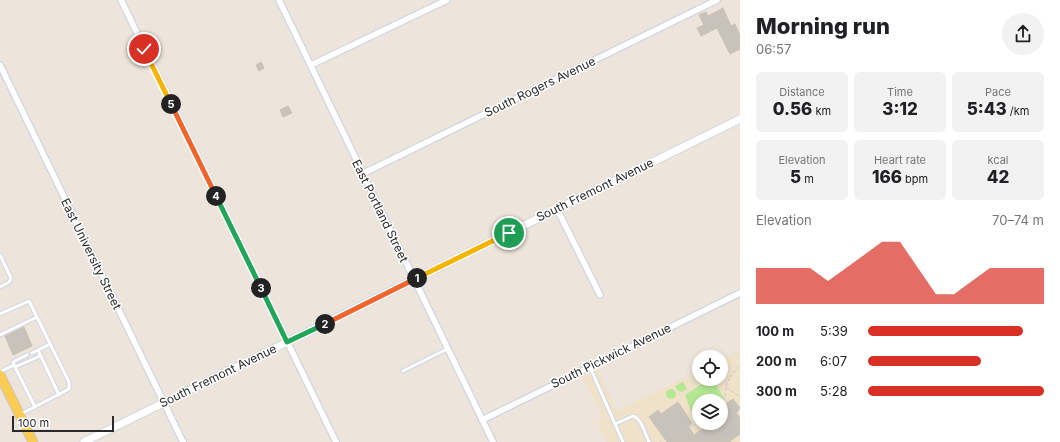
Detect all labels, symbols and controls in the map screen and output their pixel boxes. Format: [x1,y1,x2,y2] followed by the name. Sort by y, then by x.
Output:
[756,13,890,39] text: Morning run
[1002,13,1044,55] button: share
[127,32,161,66] pin
[133,38,155,60] icon: check
[756,41,791,57] text: 06:57
[482,53,598,120] street label: South Rogers Avenue
[779,85,825,99] text: Distance
[887,85,913,99] text: Time
[985,85,1011,99] text: Pace
[161,94,181,114] pin: 5
[167,97,175,111] text: 5
[773,99,812,119] text: 0.56
[882,99,918,119] text: 3:12
[967,99,1007,119] text: 5:43
[812,104,831,118] text: km
[1007,104,1029,118] text: /km
[778,153,826,167] text: Elevation
[874,153,926,167] text: Heart rate
[987,153,1009,167] text: kcal
[534,155,656,224] street label: South Fremont Avenue
[349,157,412,265] street label: East Portland Street
[790,167,801,187] text: 5
[872,167,902,187] text: 166
[987,167,1009,187] text: 42
[801,172,814,186] text: m
[902,172,928,186] text: bpm
[206,186,226,206] pin: 4
[212,189,220,203] text: 4
[58,196,125,312] street label: East University Street
[756,212,812,228] text: Elevation
[992,212,1044,228] text: 70–74 m
[492,216,526,250] pin
[498,222,520,244] icon: arrive
[407,268,427,288] pin: 1
[415,271,419,285] text: 1
[251,278,271,298] pin: 3
[257,281,265,295] text: 3
[315,314,335,334] pin: 2
[322,317,328,331] text: 2
[548,320,673,391] street label: South Pickwick Avenue
[756,323,794,339] text: 100 m
[820,323,848,339] text: 5:39
[157,341,279,410] street label: South Fremont Avenue
[692,350,728,430] map controls
[692,350,728,386] button: locate
[756,353,797,369] text: 200 m
[820,353,847,369] text: 6:07
[756,383,797,399] text: 300 m
[820,383,848,399] text: 5:28
[692,394,728,430] button: layers
[12,414,114,433] scale bar
[18,416,49,430] text: 100 m

